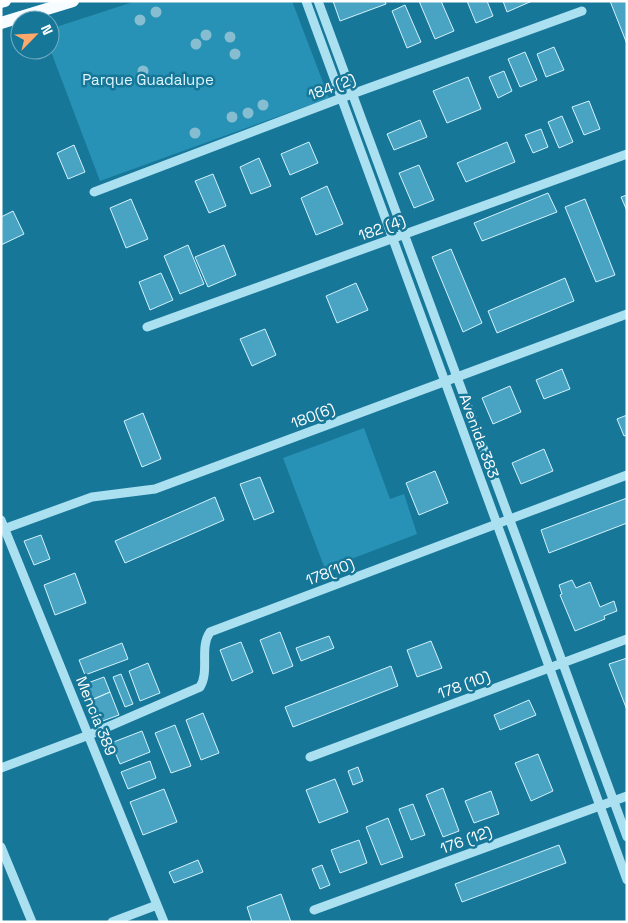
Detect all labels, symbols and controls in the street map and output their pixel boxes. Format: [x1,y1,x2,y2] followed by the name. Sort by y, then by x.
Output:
[10,10,60,60] north arrow
[37,22,57,38] text: N
[305,69,359,105] street label: 184 (2)
[82,70,214,89] park label: Parque Guadalupe
[356,210,408,246] street label: 182 (4)
[455,391,504,481] street label: Avenida 383
[288,399,338,433] street label: 180(6)
[303,554,357,590] street label: 178(10)
[435,666,493,704] street label: 178 (10)
[72,673,121,758] street label: Mencía 389
[437,821,495,859] street label: 176 (12)

